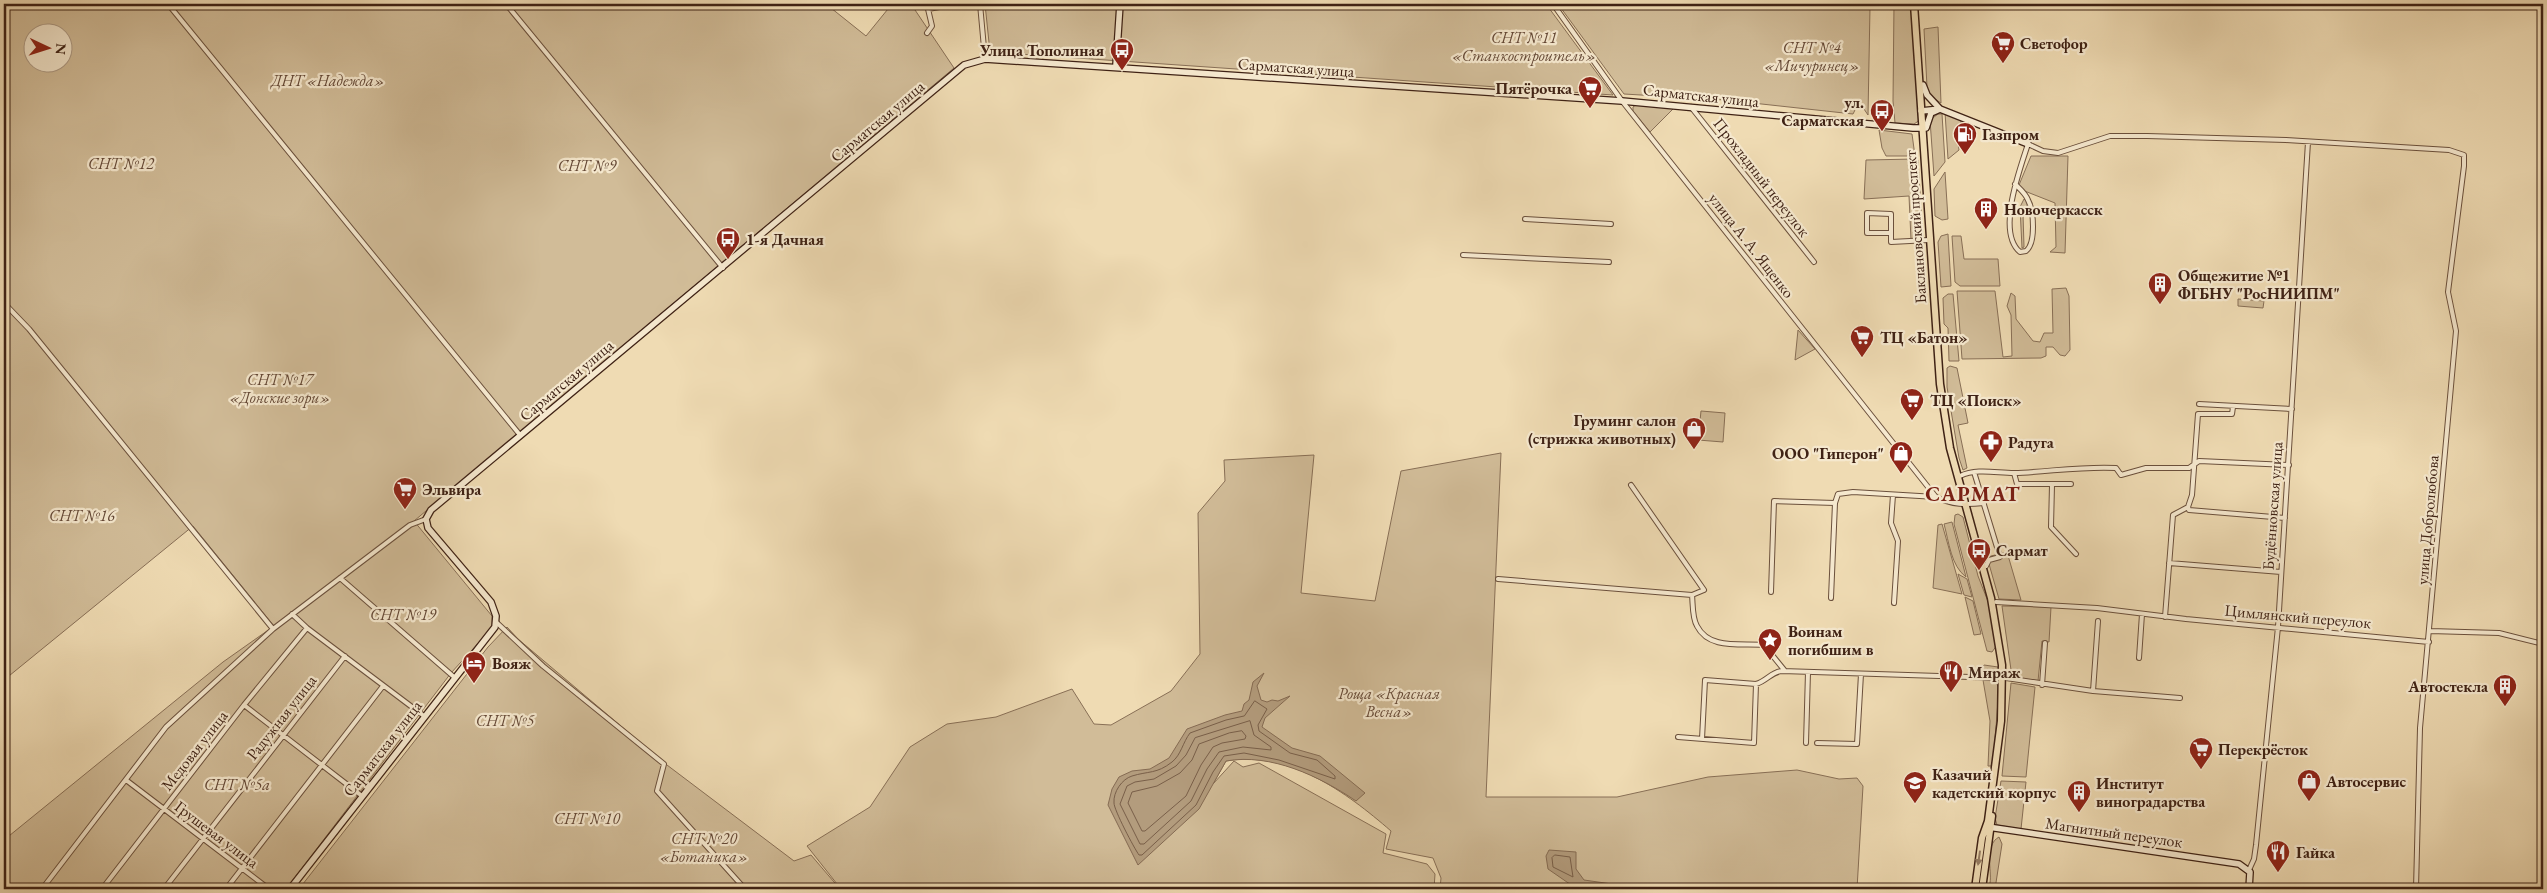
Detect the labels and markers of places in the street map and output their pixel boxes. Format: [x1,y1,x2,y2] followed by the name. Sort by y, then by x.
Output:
[1990,30,2016,64] supermarket icon: Светофор
[2020,33,2088,54] place label: Светофор
[1109,37,1135,71] bus stop icon: Улица Тополиная
[979,40,1104,61] place label: Улица Тополиная
[1577,75,1603,109] supermarket icon: Пятёрочка
[1495,78,1573,99] place label: Пятёрочка
[1781,92,1864,131] place label: ул. Сарматская
[1869,98,1895,132] bus stop icon: ул. Сарматская
[1952,121,1978,155] fuel station icon: Газпром
[1982,124,2040,145] place label: Газпром
[1973,196,1999,230] building icon: Новочеркасск
[2004,199,2103,220] place label: Новочеркасск
[715,226,741,260] bus stop icon: 1-я Дачная
[746,229,824,250] place label: 1-я Дачная
[2178,265,2340,304] place label: Общежитие №1 ФГБНУ "РосНИИПМ"
[2147,271,2173,305] building icon: Общежитие №1 ФГБНУ "РосНИИПМ"
[1849,324,1875,358] supermarket icon: ТЦ «Батон»
[1880,327,1968,348] place label: ТЦ «Батон»
[1899,387,1925,421] supermarket icon: ТЦ «Поиск»
[1930,390,2022,411] place label: ТЦ «Поиск»
[1528,410,1676,449] place label: Груминг салон (стрижка животных)
[1681,416,1707,450] shop icon: Груминг салон (стрижка животных)
[1978,429,2004,463] pharmacy icon: Радуга
[2008,432,2055,453] place label: Радуга
[1888,440,1914,474] shop icon: ООО "Гиперон"
[1772,443,1884,464] place label: ООО "Гиперон"
[392,476,418,510] supermarket icon: Эльвира
[422,479,482,500] place label: Эльвира
[1966,537,1992,571] bus stop icon: Сармат
[1996,540,2049,561] place label: Сармат
[1788,621,1874,660] place label: Воинам погибшим в
[1757,627,1783,661] place icon: Воинам погибшим в
[461,650,487,684] hotel icon: Вояж
[492,653,531,674] place label: Вояж
[1938,659,1964,693] restaurant icon: Мираж
[1968,662,2021,683] place label: Мираж
[2492,673,2518,707] building icon: Автостекла
[2407,676,2489,697] place label: Автостекла
[2188,736,2214,770] supermarket icon: Перекрёсток
[2218,739,2308,760] place label: Перекрёсток
[1932,764,2057,803] place label: Казачий кадетский корпус
[2296,768,2322,802] shop icon: Автосервис
[1902,770,1928,804] school or university icon: Казачий кадетский корпус
[2325,771,2407,792] place label: Автосервис
[2096,773,2206,812] place label: Институт виноградарства
[2066,779,2092,813] building icon: Институт виноградарства
[2265,839,2291,873] restaurant icon: Гайка
[2296,842,2336,863] place label: Гайка

